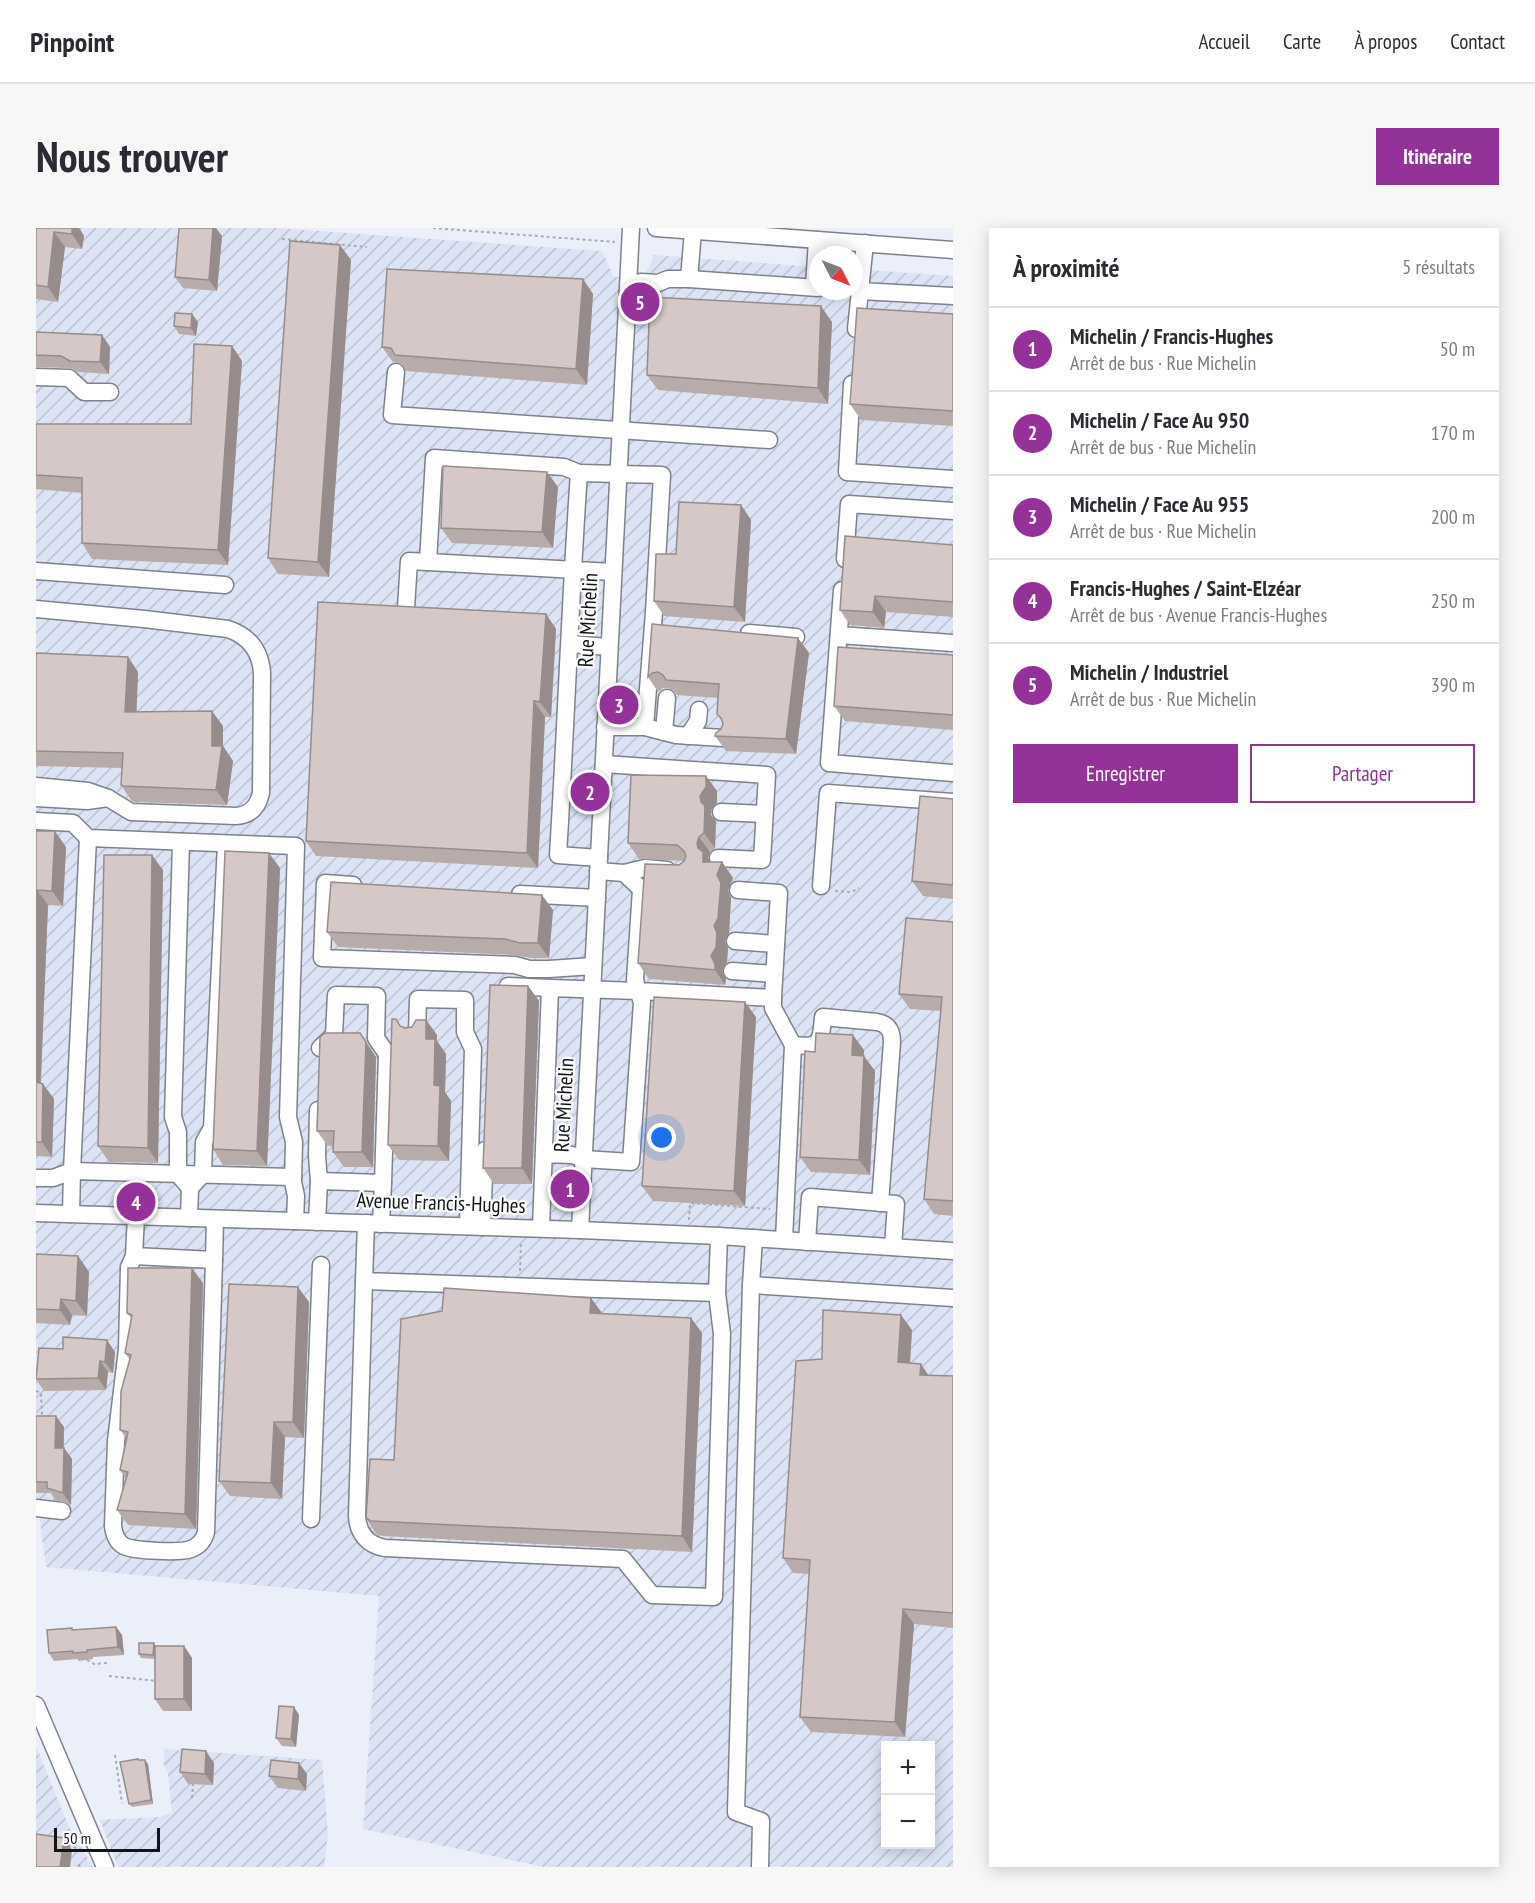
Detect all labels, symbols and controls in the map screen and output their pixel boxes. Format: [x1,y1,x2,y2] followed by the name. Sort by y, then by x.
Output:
[30,23,114,60] text: Pinpoint
[1198,28,1250,55] text: Accueil
[1283,28,1321,55] text: Carte
[1354,28,1417,55] text: À propos
[1450,28,1505,55] text: Contact
[1376,128,1499,185] button: Itinéraire
[36,129,228,184] text: Nous trouver
[809,246,863,300] north arrow
[1013,251,1120,284] text: À proximité
[1402,254,1475,280] text: 5 résultats
[620,280,660,325] pin: 5
[1070,322,1273,350] text: Michelin / Francis-Hughes
[1028,336,1037,362] text: 1
[1440,336,1475,362] text: 50 m
[1070,350,1256,376] text: Arrêt de bus · Rue Michelin
[1070,406,1249,434] text: Michelin / Face Au 950
[1028,420,1037,446] text: 2
[1431,420,1475,446] text: 170 m
[1070,434,1256,460] text: Arrêt de bus · Rue Michelin
[1070,490,1249,518] text: Michelin / Face Au 955
[1028,504,1037,530] text: 3
[1431,504,1475,530] text: 200 m
[1070,518,1256,544] text: Arrêt de bus · Rue Michelin
[572,572,603,668] street label: Rue Michelin
[1070,574,1301,602] text: Francis-Hughes / Saint-Elzéar
[1028,588,1037,614] text: 4
[1431,588,1475,614] text: 250 m
[1070,602,1327,628] text: Arrêt de bus · Avenue Francis-Hughes
[1070,658,1228,686] text: Michelin / Industriel
[1028,672,1037,698] text: 5
[1431,672,1475,698] text: 390 m
[600,682,638,728] pin: 3
[1070,686,1256,712] text: Arrêt de bus · Rue Michelin
[1013,744,1238,803] button: Enregistrer
[1250,744,1475,803] button: Partager
[570,770,610,814] pin: 2
[548,1057,579,1153] street label: Rue Michelin
[647,1123,676,1152] your location
[550,1166,590,1212] pin: 1
[116,1180,156,1224] pin: 4
[356,1186,526,1219] street label: Avenue Francis-Hughes
[881,1741,935,1849] map controls
[881,1741,935,1795] button: +
[881,1795,935,1849] button: −
[54,1825,160,1852] scale bar
[63,1828,91,1848] text: 50 m

